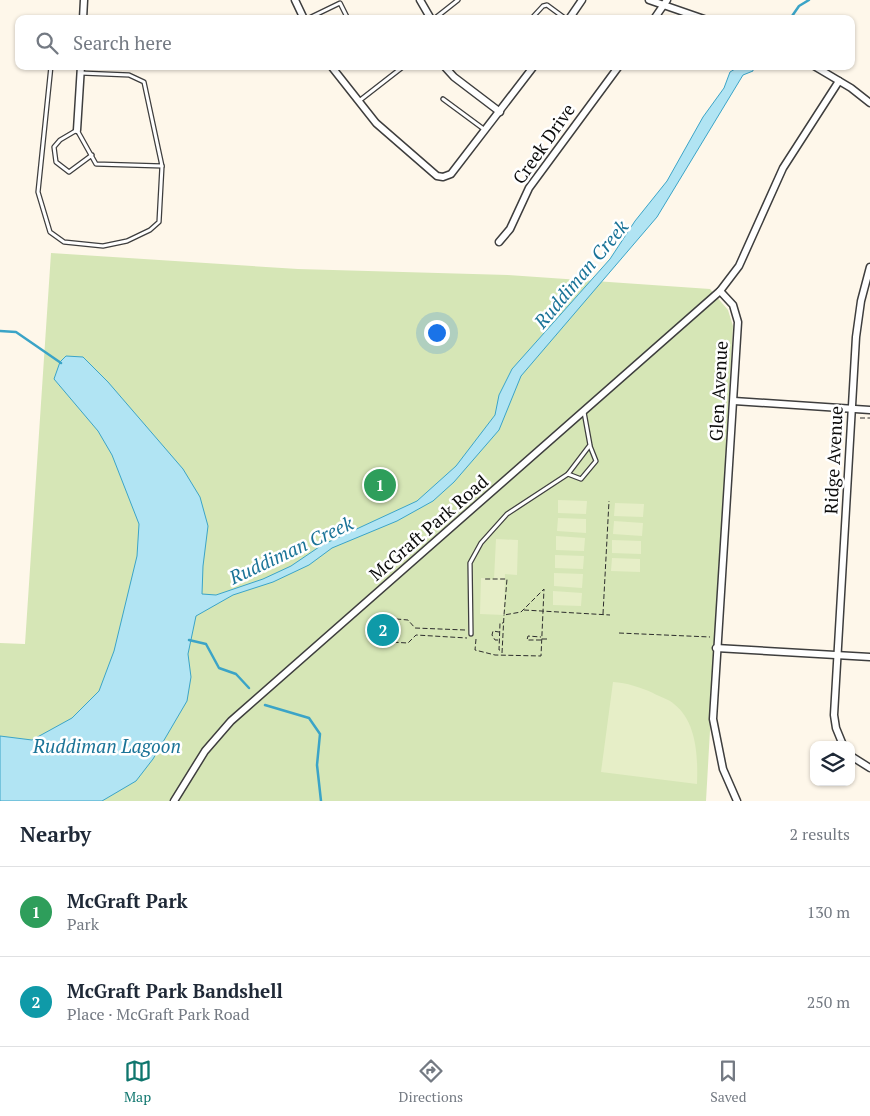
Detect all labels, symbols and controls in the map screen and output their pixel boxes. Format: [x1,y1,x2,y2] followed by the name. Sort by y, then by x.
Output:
[15,15,855,70] search box
[33,29,61,57] icon: search
[73,30,172,55] text: Search here
[507,98,580,188] street label: Creek Drive
[527,214,634,334] water label: Ruddiman Creek
[424,320,450,346] your location
[703,340,733,442] street label: Glen Avenue
[818,405,848,515] street label: Ridge Avenue
[364,466,396,504] pin: 1
[364,469,493,585] street label: McGraft Park Road
[224,510,358,590] water label: Ruddiman Creek
[367,611,399,649] pin: 2
[32,733,181,758] water label: Ruddiman Lagoon
[810,741,855,786] map controls
[810,741,855,786] button: layers
[20,820,91,848] text: Nearby
[790,823,850,845] text: 2 results
[67,888,188,913] text: McGraft Park
[31,901,41,923] text: 1
[807,901,850,923] text: 130 m
[67,913,99,935] text: Park
[67,978,283,1003] text: McGraft Park Bandshell
[31,991,41,1013] text: 2
[807,991,850,1013] text: 250 m
[67,1003,250,1025] text: Place · McGraft Park Road
[124,1057,152,1106] tab: Map
[399,1057,463,1106] tab: Directions
[710,1057,746,1106] tab: Saved

